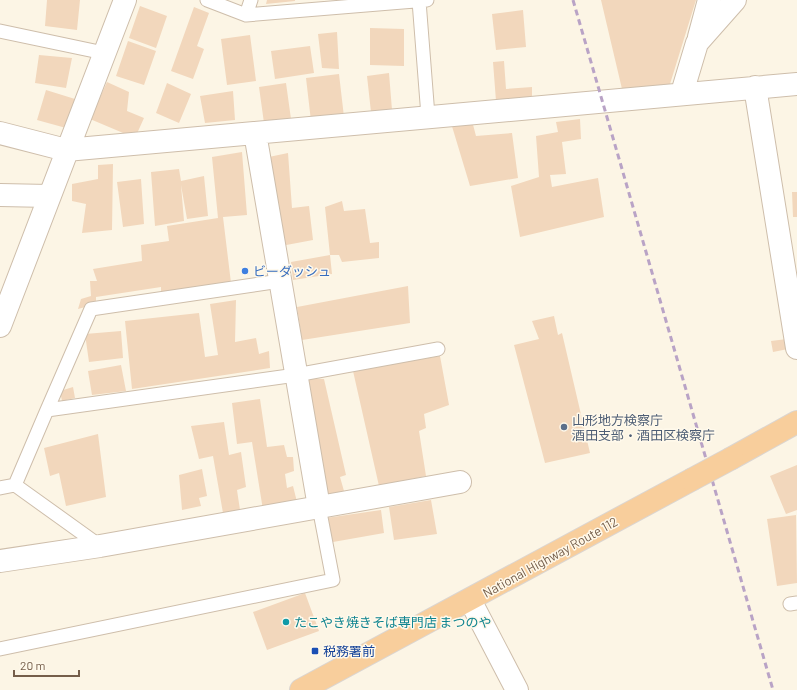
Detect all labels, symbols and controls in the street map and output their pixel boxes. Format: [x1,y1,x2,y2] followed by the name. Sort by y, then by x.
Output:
[253,263,331,279] place label: ビーダッシュ
[240,266,250,276] marker: ビーダッシュ
[572,412,715,443] place label: 山形地方検察庁 酒田支部・酒田区検察庁
[559,422,569,432] marker: 山形地方検察庁 酒田支部・酒田区検察庁
[480,513,620,601] street label: National Highway Route 112
[294,614,492,630] place label: たこやき焼きそば専門店 まつのや
[281,617,291,627] marker: たこやき焼きそば専門店 まつのや
[323,643,375,659] place label: 税務署前
[310,646,320,656] marker: 税務署前
[14,652,79,678] scale bar
[20,658,46,672] text: 20 m

